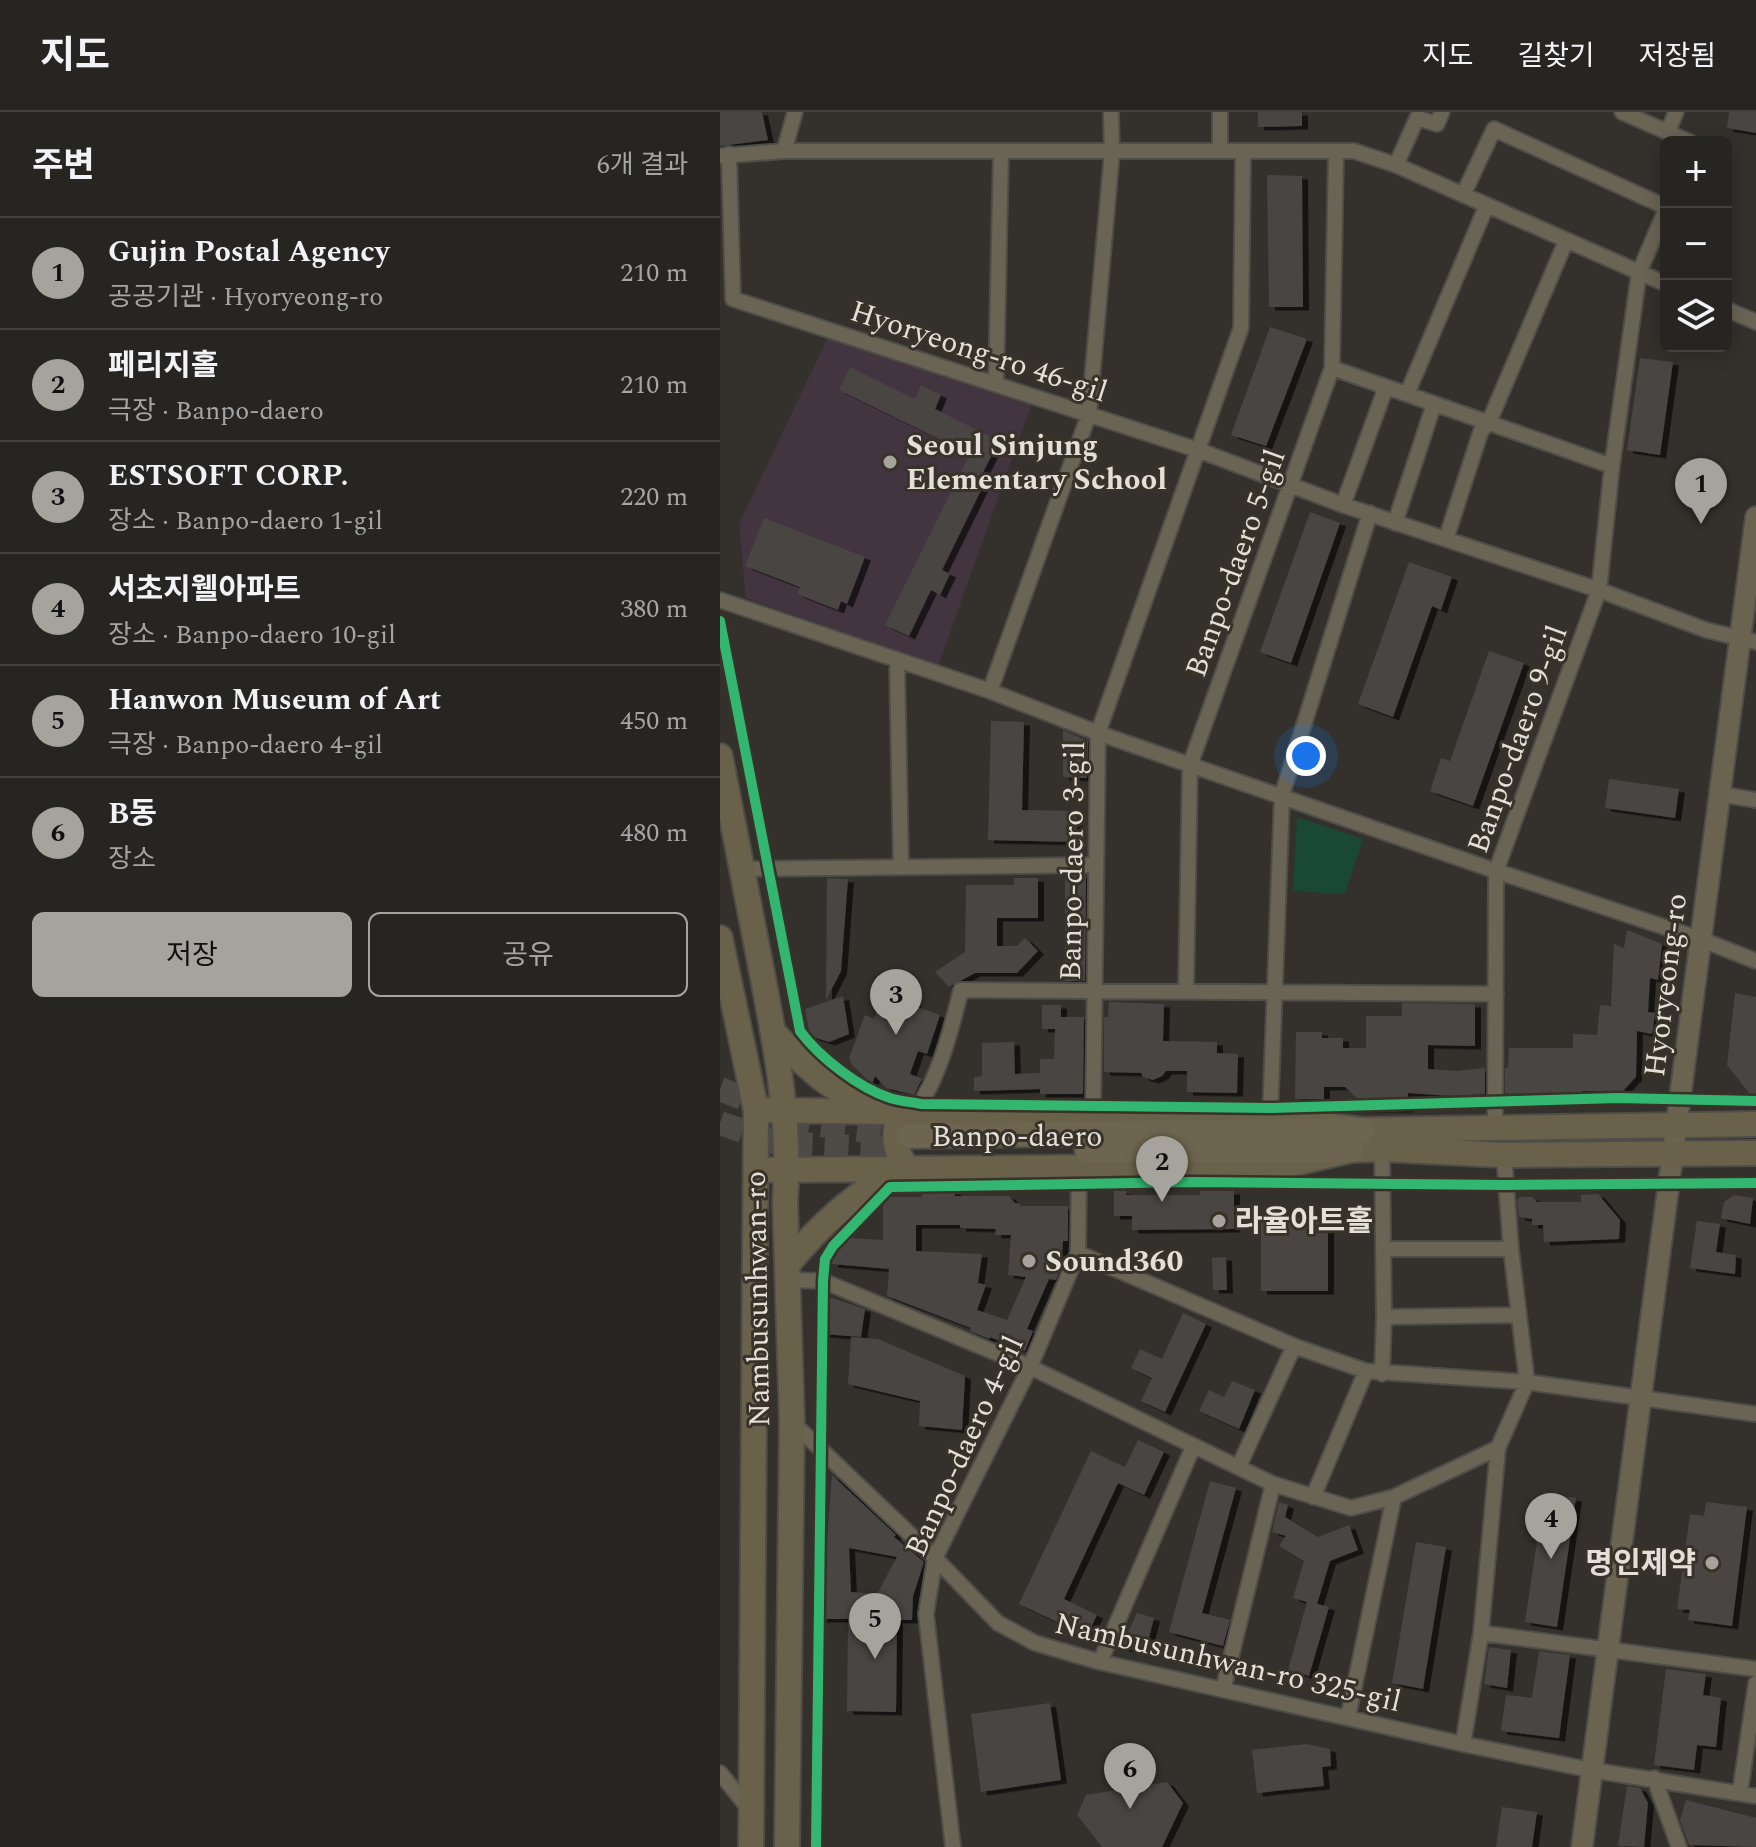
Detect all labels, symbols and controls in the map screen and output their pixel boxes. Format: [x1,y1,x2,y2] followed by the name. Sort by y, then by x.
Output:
[40,28,110,86] text: 지도
[1422,35,1473,78] text: 지도
[1517,35,1595,78] text: 길찾기
[1639,35,1716,78] text: 저장됨
[1660,136,1732,352] map controls
[1660,136,1732,208] button: +
[32,140,95,192] text: 주변
[597,145,688,185] text: 6개 결과
[1660,208,1732,280] button: −
[108,229,389,275] text: Gujin Postal Agency
[51,253,65,293] text: 1
[620,253,688,293] text: 210 m
[108,277,383,317] text: 공공기관 · Hyoryeong-ro
[1660,280,1732,352] button: layers
[844,289,1113,415] street label: Hyoryeong-ro 46-gil
[108,343,218,389] text: 페리지홀
[51,365,65,405] text: 2
[620,365,688,405] text: 210 m
[108,391,324,431] text: 극장 · Banpo-daero
[906,423,1167,503] place label: Seoul Sinjung Elementary School
[1173,443,1299,684] street label: Banpo-daero 5-gil
[108,453,348,499] text: ESTSOFT CORP.
[881,453,899,471] marker: Seoul Sinjung Elementary School
[1675,458,1727,524] pin: 1
[51,477,65,517] text: 3
[620,477,688,517] text: 220 m
[108,501,383,541] text: 장소 · Banpo-daero 1-gil
[108,567,301,613] text: 서초지웰아파트
[51,589,65,629] text: 4
[620,589,688,629] text: 380 m
[108,615,396,655] text: 장소 · Banpo-daero 10-gil
[1455,619,1581,860] street label: Banpo-daero 9-gil
[108,677,441,723] text: Hanwon Museum of Art
[51,701,65,741] text: 5
[620,701,688,741] text: 450 m
[108,725,383,765] text: 극장 · Banpo-daero 4-gil
[1286,736,1326,776] your location
[1048,741,1098,981] street label: Banpo-daero 3-gil
[108,791,157,837] text: B동
[51,813,65,853] text: 6
[620,813,688,853] text: 480 m
[108,839,156,879] text: 장소
[1632,891,1700,1080] street label: Hyoryeong-ro
[32,912,352,997] button: 저장
[368,912,688,997] button: 공유
[870,969,922,1035] pin: 3
[931,1114,1103,1160] street label: Banpo-daero
[1136,1136,1188,1202] pin: 2
[733,1171,783,1427] street label: Nambusunhwan-ro
[1235,1199,1373,1245] place label: 라율아트홀
[1210,1212,1228,1230] marker: 라율아트홀
[1045,1239,1183,1285] place label: Sound360
[1020,1252,1038,1270] marker: Sound360
[893,1328,1036,1565] street label: Banpo-daero 4-gil
[1525,1493,1577,1559] pin: 4
[1586,1541,1696,1587] place label: 명인제약
[1703,1554,1721,1572] marker: 명인제약
[849,1593,901,1659] pin: 5
[1050,1601,1406,1725] street label: Nambusunhwan-ro 325-gil
[1104,1743,1156,1809] pin: 6

